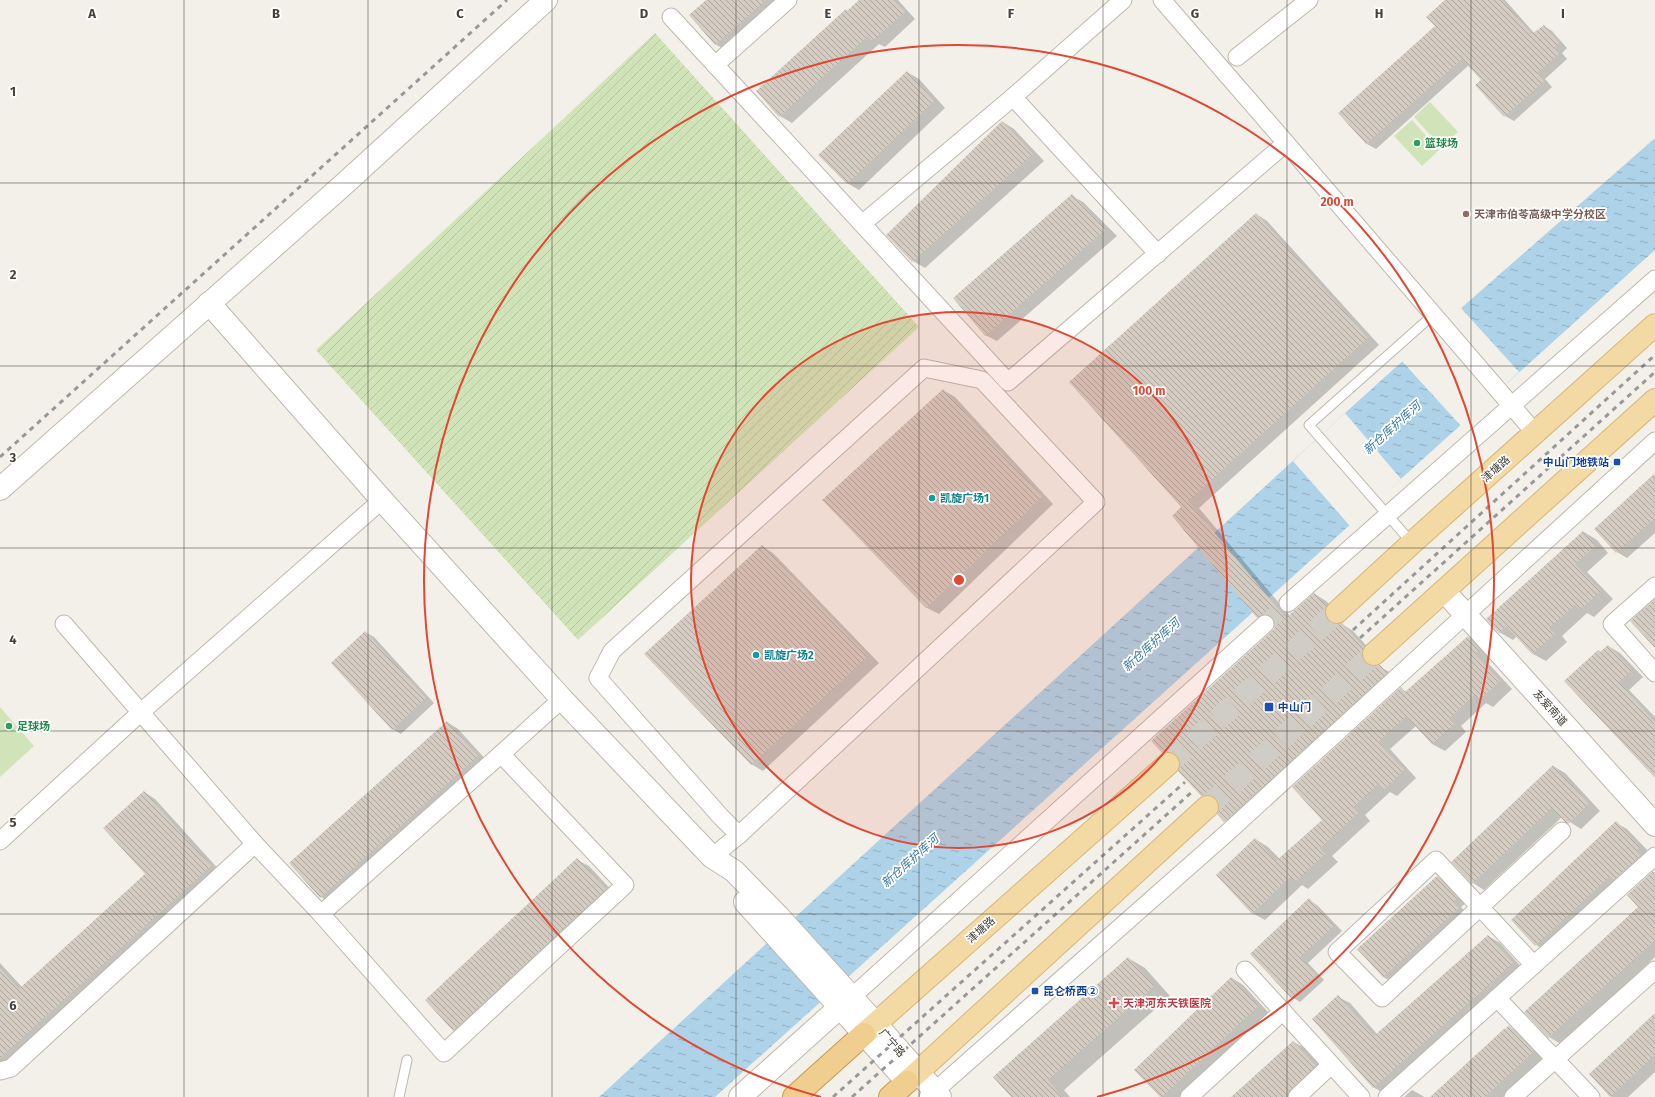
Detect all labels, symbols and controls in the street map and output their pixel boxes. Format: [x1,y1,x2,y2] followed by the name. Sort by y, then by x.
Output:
[87,6,96,21] text: A
[272,6,280,21] text: B
[456,6,464,21] text: C
[640,6,649,21] text: D
[825,6,832,21] text: E
[1008,6,1015,21] text: F
[1191,6,1199,21] text: G
[1375,6,1383,21] text: H
[1561,6,1565,21] text: I
[10,84,16,99] text: 1
[1425,137,1458,150] place label: 篮球场
[1412,138,1422,148] marker: 篮球场
[1320,195,1354,209] text: 200 m
[1474,208,1606,221] place label: 天津市伯苓高级中学分校区
[1461,209,1471,219] marker: 天津市伯苓高级中学分校区
[10,267,17,282] text: 2
[1133,384,1165,398] text: 100 m
[1361,397,1425,457] water label: 新仓库护库河
[9,450,17,465] text: 3
[1479,453,1513,485] street label: 津塘路
[1543,456,1609,469] place label: 中山门地铁站
[1612,457,1622,467] marker: 中山门地铁站
[940,492,989,505] place label: 凯旋广场1
[927,493,937,503] marker: 凯旋广场1
[952,573,966,587] centre of rings
[1120,614,1184,674] water label: 新仓库护库河
[9,632,17,647] text: 4
[764,649,814,662] place label: 凯旋广场2
[751,650,761,660] marker: 凯旋广场2
[1530,687,1570,729] street label: 友爱南道
[1263,701,1275,713] marker: 中山门
[1278,701,1311,714] place label: 中山门
[17,720,50,733] place label: 足球场
[4,721,14,731] marker: 足球场
[10,815,17,830] text: 5
[879,830,943,890] water label: 新仓库护库河
[964,914,998,946] street label: 津塘路
[1043,985,1098,998] place label: 昆仑桥西②
[1030,986,1040,996] marker: 昆仑桥西②
[1108,997,1120,1009] marker: 天津河东天铁医院
[1123,997,1211,1010] place label: 天津河东天铁医院
[9,998,17,1013] text: 6
[876,1026,908,1060] street label: 广宁路

